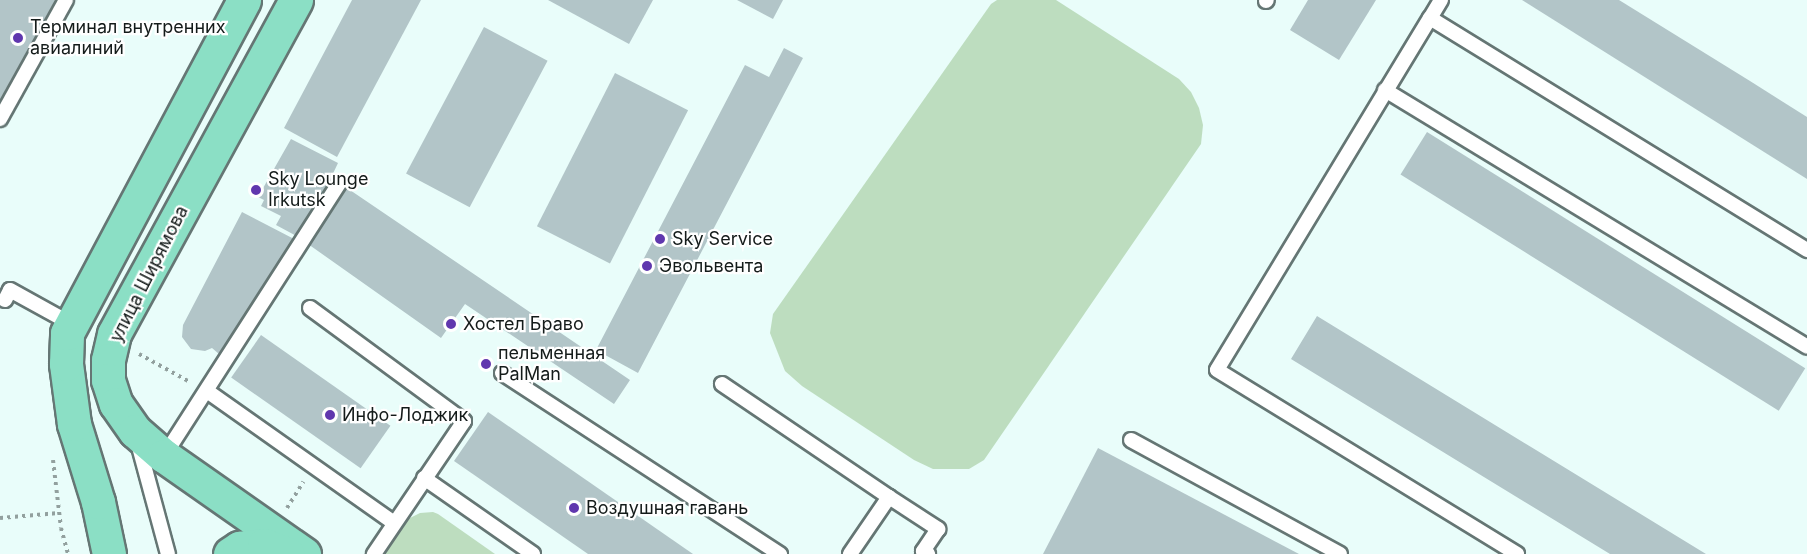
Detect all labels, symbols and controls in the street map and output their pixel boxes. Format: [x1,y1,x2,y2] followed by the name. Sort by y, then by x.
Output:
[30,17,226,60] place label: Терминал внутренних авиалиний
[11,31,25,45] marker: Терминал внутренних авиалиний
[268,169,368,212] place label: Sky Lounge Irkutsk
[249,183,263,197] marker: Sky Lounge Irkutsk
[105,202,193,346] street label: улица Ширямова
[672,228,773,250] place label: Sky Service
[653,232,667,246] marker: Sky Service
[659,255,763,277] place label: Эвольвента
[640,259,654,273] marker: Эвольвента
[463,313,584,335] place label: Хостел Браво
[444,317,458,331] marker: Хостел Браво
[498,343,605,386] place label: пельменная PalMan
[479,357,493,371] marker: пельменная PalMan
[342,404,468,426] place label: Инфо-Лоджик
[323,408,337,422] marker: Инфо-Лоджик
[586,497,748,519] place label: Воздушная гавань
[567,501,581,515] marker: Воздушная гавань

